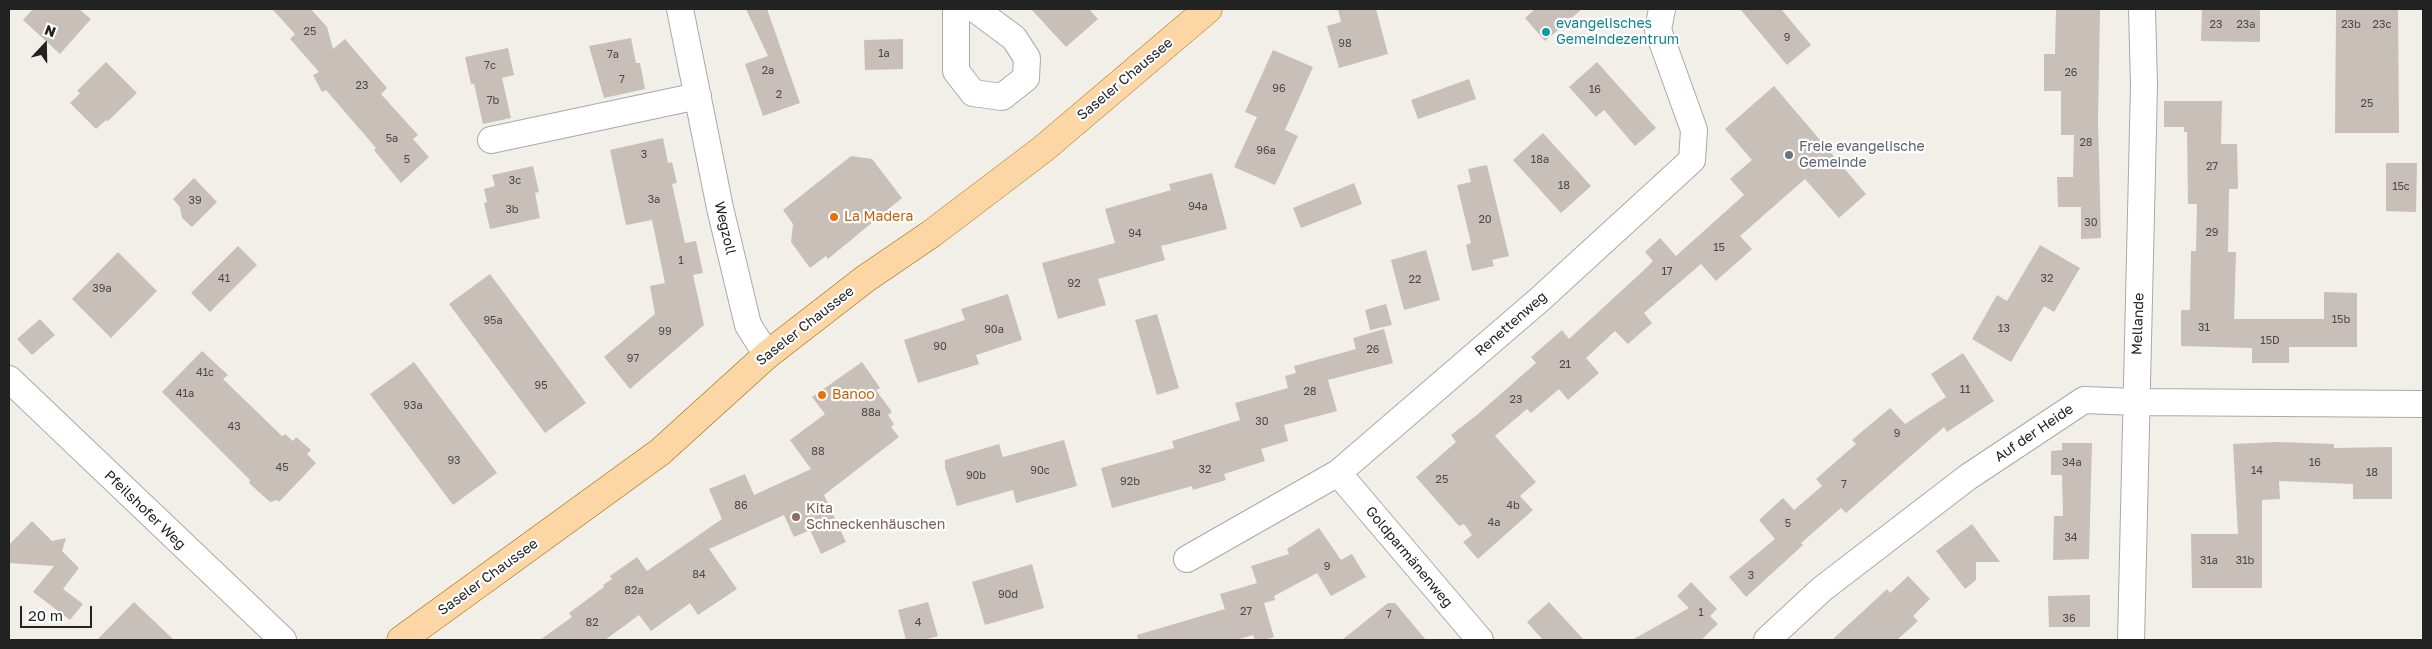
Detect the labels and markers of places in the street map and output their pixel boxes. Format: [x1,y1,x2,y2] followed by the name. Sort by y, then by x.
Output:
[1556,16,1679,48] place label: evangelisches Gemeindezentrum
[1540,26,1552,38] marker: evangelisches Gemeindezentrum
[1799,139,1925,172] place label: Freie evangelische Gemeinde
[1783,149,1795,161] marker: Freie evangelische Gemeinde
[844,209,913,225] place label: La Madera
[828,211,840,223] marker: La Madera
[832,387,875,403] place label: Banoo
[816,389,828,401] marker: Banoo
[806,501,945,534] place label: Kita Schneckenhäuschen
[790,511,802,523] marker: Kita Schneckenhäuschen

